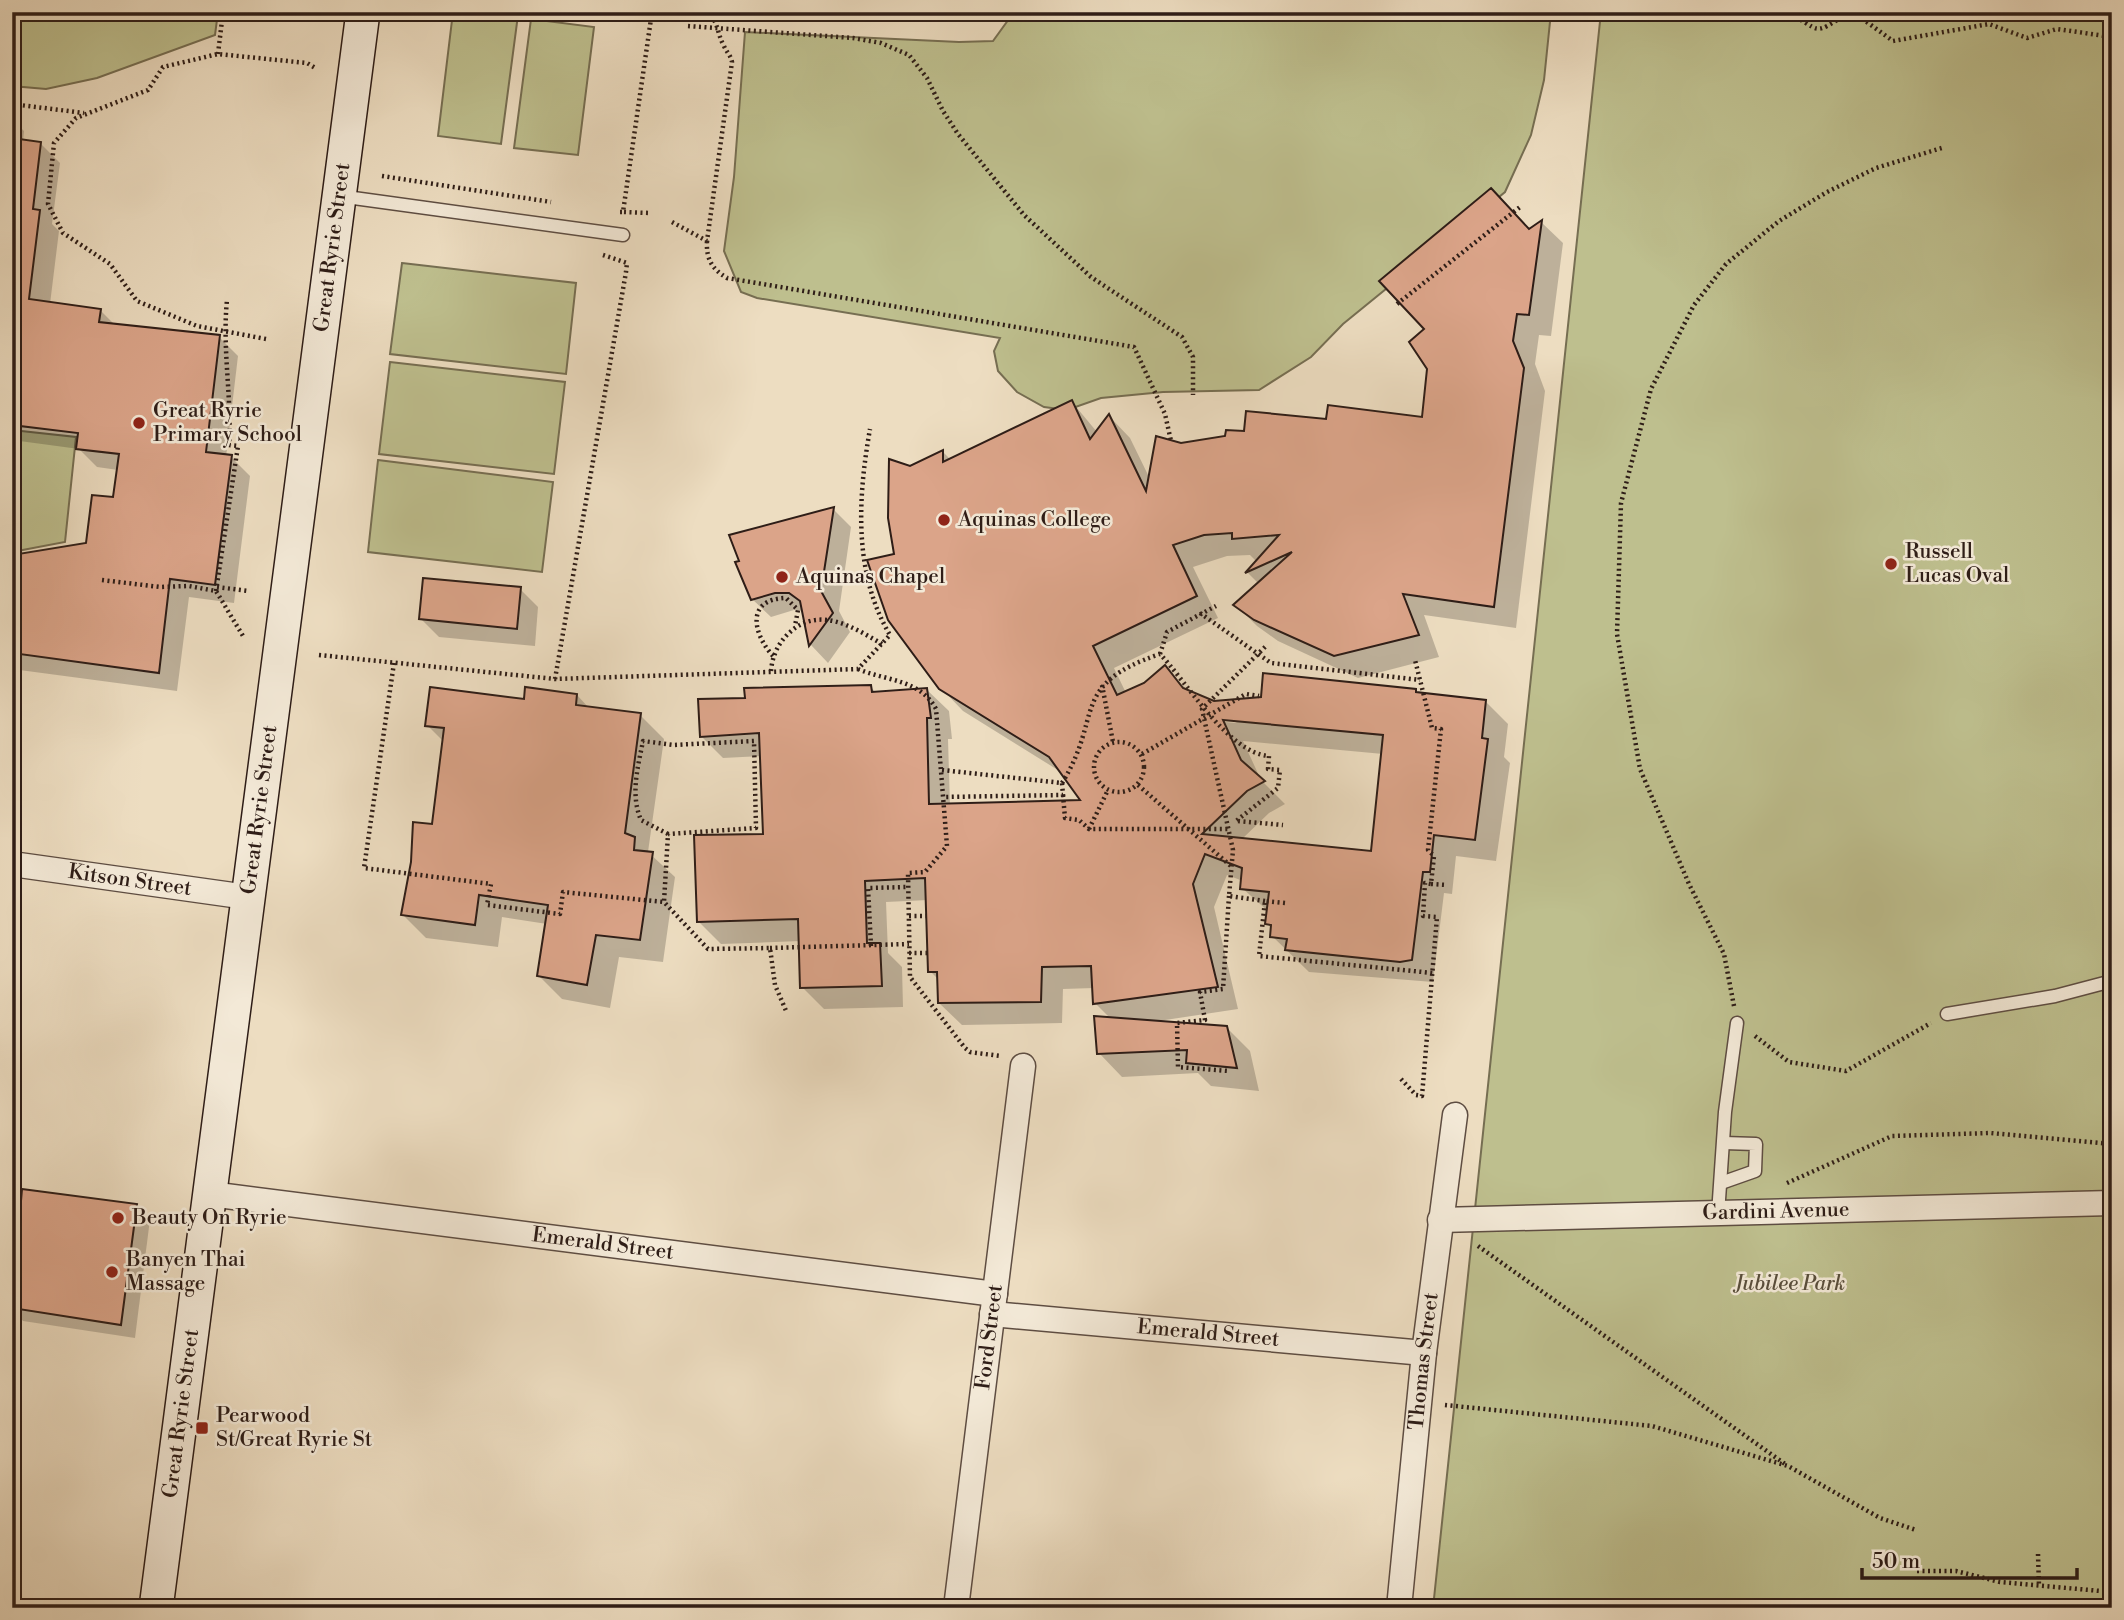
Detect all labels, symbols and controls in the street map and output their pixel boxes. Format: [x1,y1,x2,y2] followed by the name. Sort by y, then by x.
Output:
[309,161,356,334] street label: Great Ryrie Street
[153,398,302,448] place label: Great Ryrie Primary School
[131,415,147,431] marker: Great Ryrie Primary School
[957,507,1111,533] place label: Aquinas College
[936,512,952,528] marker: Aquinas College
[1905,539,2009,589] place label: Russell Lucas Oval
[1883,556,1899,572] marker: Russell Lucas Oval
[795,564,945,590] place label: Aquinas Chapel
[774,569,790,585] marker: Aquinas Chapel
[236,723,283,896] street label: Great Ryrie Street
[66,859,194,902] street label: Kitson Street
[1702,1197,1850,1226] street label: Gardini Avenue
[131,1205,287,1231] place label: Beauty On Ryrie
[110,1210,126,1226] marker: Beauty On Ryrie
[530,1222,676,1266] street label: Emerald Street
[125,1247,246,1297] place label: Banyen Thai Massage
[104,1264,120,1280] marker: Banyen Thai Massage
[1733,1271,1845,1297] park label: Jubilee Park
[970,1282,1009,1391] street label: Ford Street
[1404,1290,1445,1431] street label: Thomas Street
[1136,1314,1281,1353] street label: Emerald Street
[157,1327,205,1500] street label: Great Ryrie Street
[216,1403,373,1453] place label: Pearwood St/Great Ryrie St
[194,1420,210,1436] marker: Pearwood St/Great Ryrie St
[1862,1536,2077,1580] scale bar
[1872,1549,1920,1575] text: 50 m

